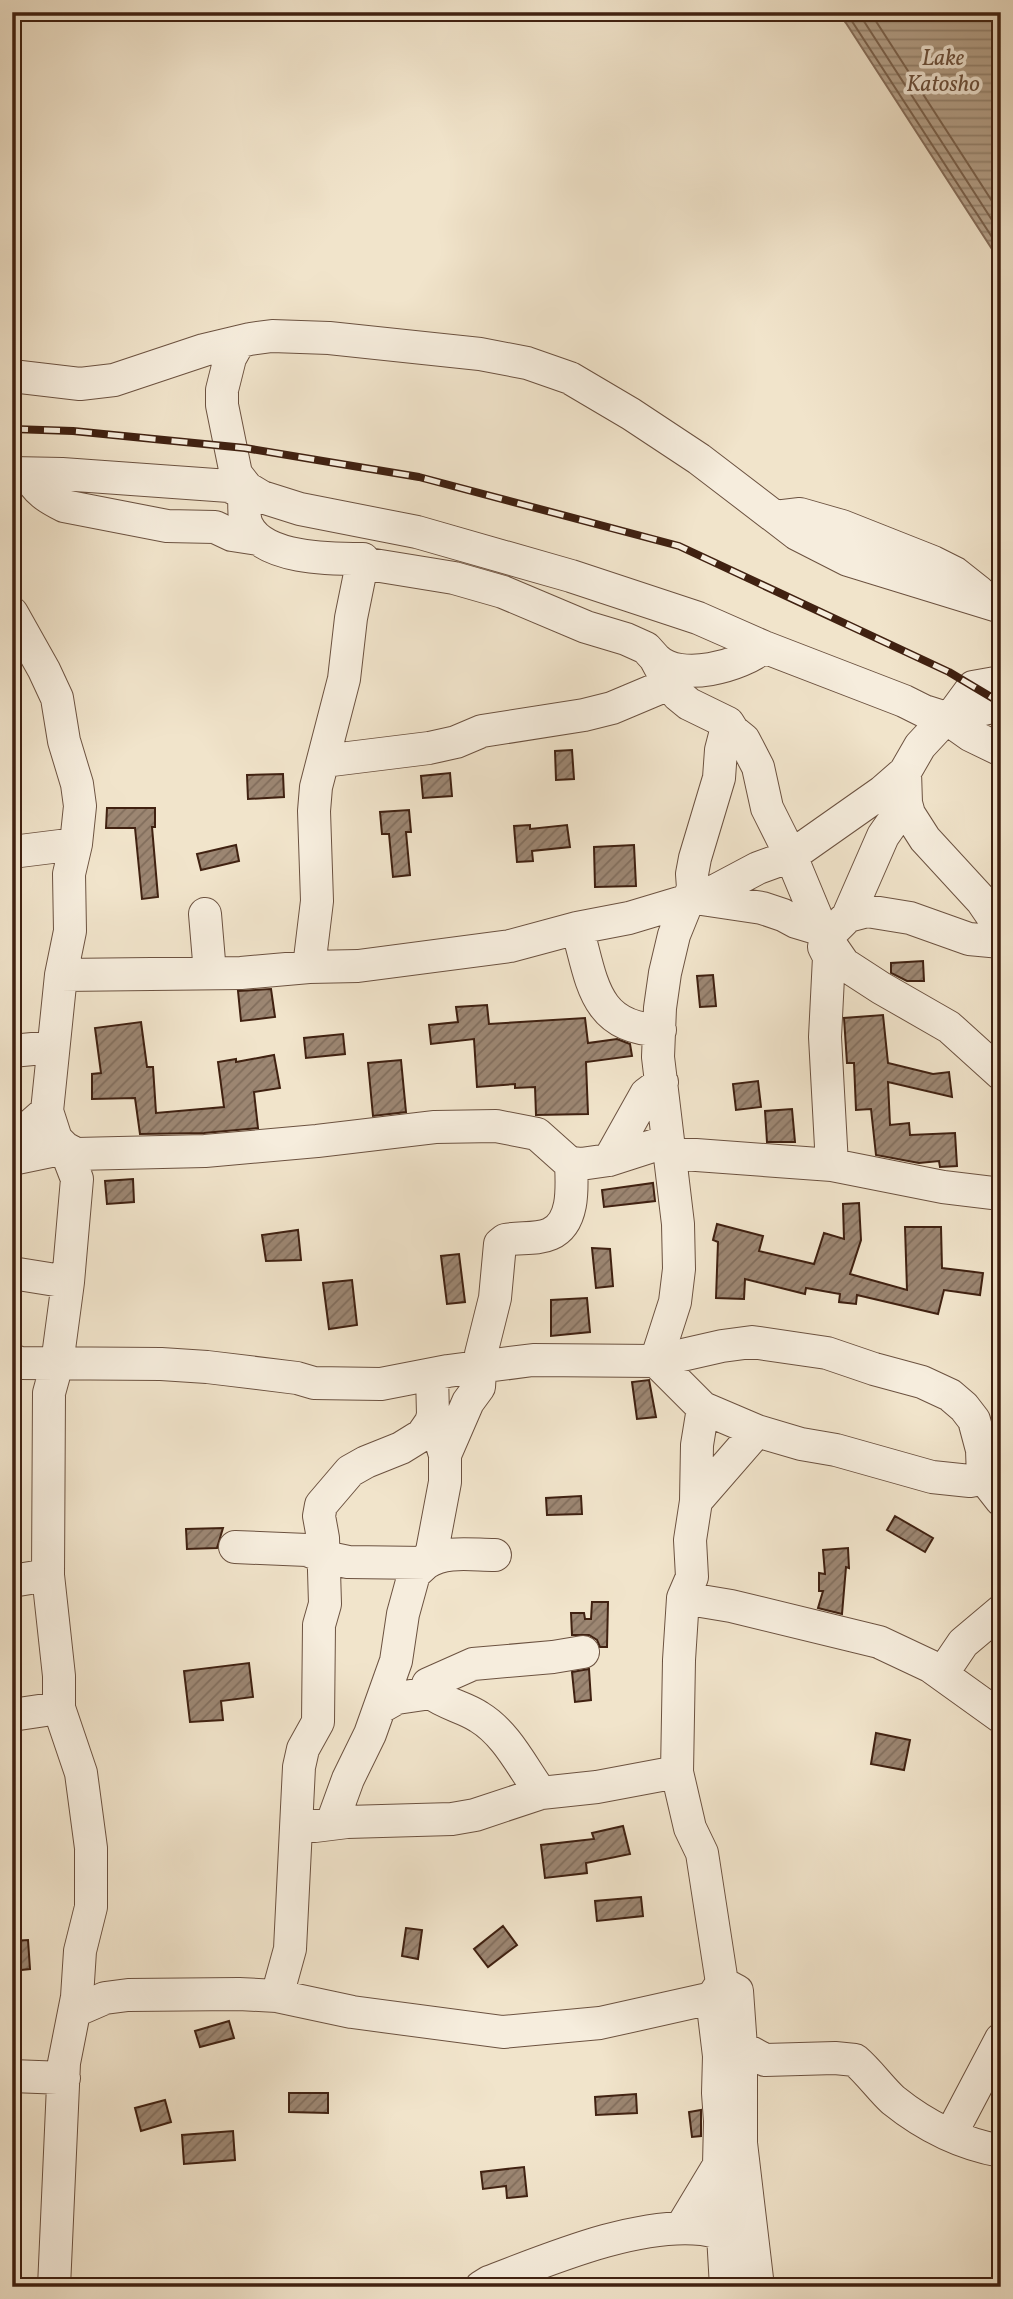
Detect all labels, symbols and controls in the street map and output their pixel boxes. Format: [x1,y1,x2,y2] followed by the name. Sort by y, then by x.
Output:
[906,43,980,101] water label: Lake Katosho

